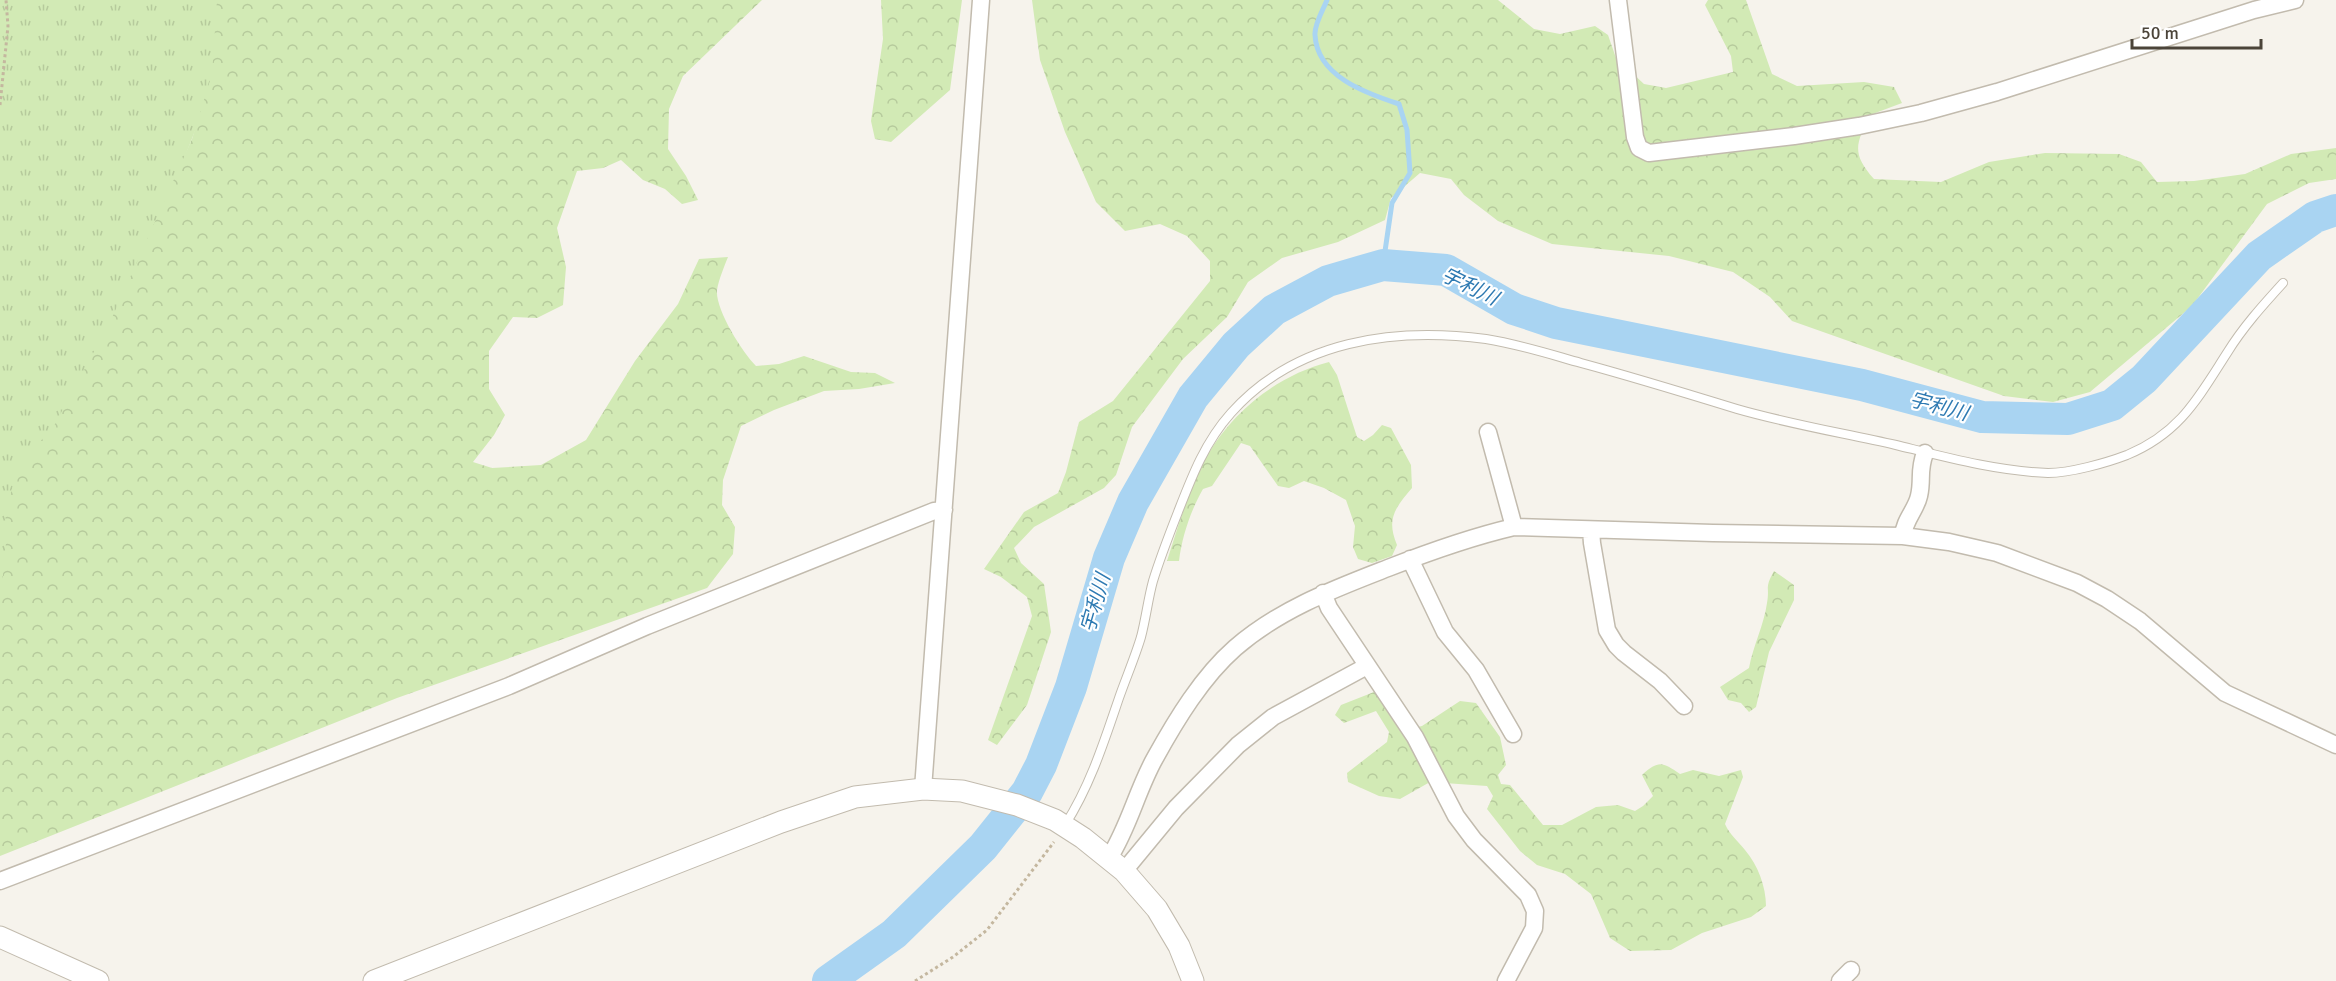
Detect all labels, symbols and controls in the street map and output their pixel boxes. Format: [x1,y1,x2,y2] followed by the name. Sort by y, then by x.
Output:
[2132,12,2261,50] scale bar
[2141,22,2179,44] text: 50 m
[1437,262,1504,312] water label: 宇利川
[1907,387,1973,427] water label: 宇利川
[1075,569,1116,635] water label: 宇利川

